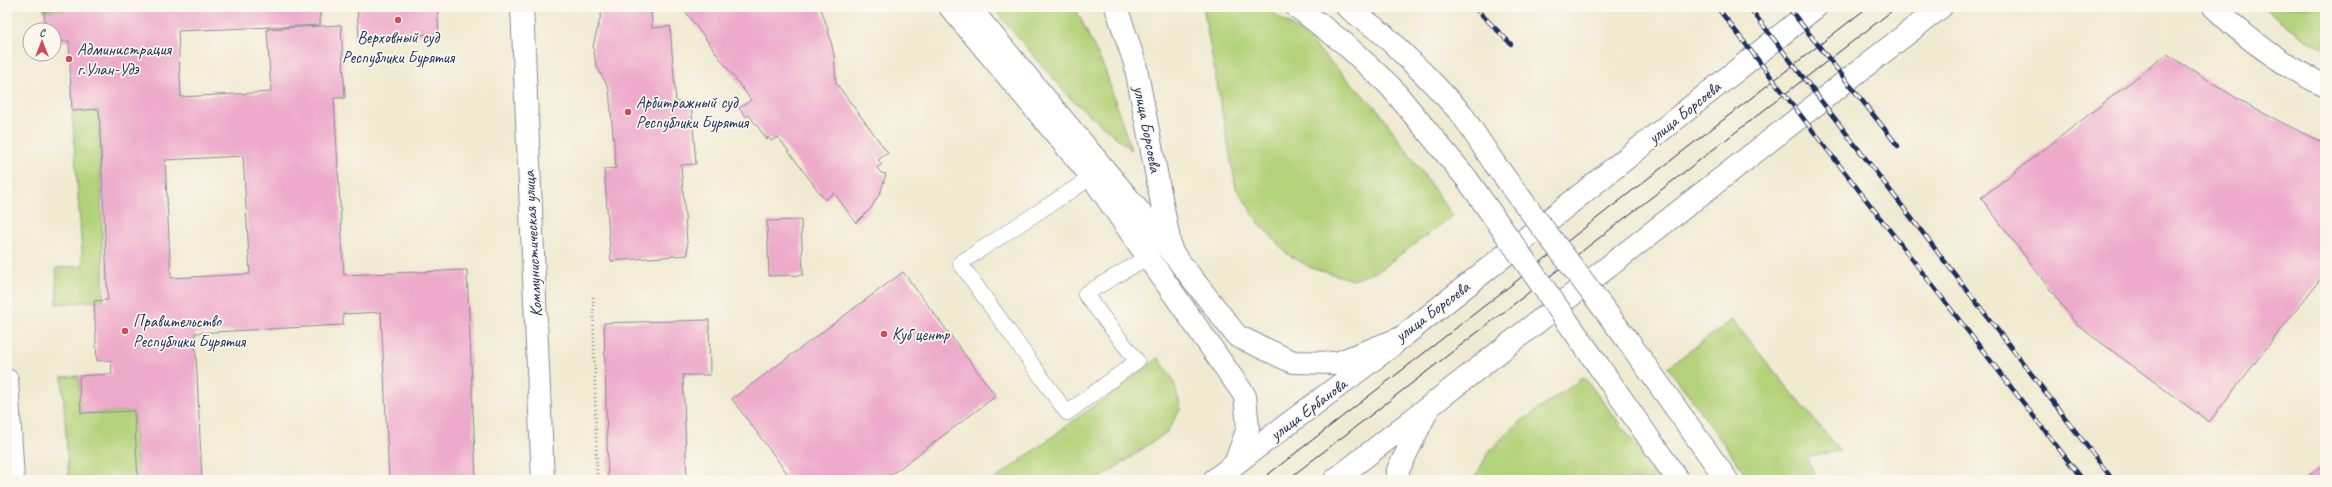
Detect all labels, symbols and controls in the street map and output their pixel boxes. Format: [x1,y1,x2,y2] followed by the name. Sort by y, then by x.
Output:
[393,15,403,25] marker: Верховный суд Республики Бурятия
[22,22,62,62] north arrow
[39,25,46,39] text: С
[342,27,456,68] place label: Верховный суд Республики Бурятия
[77,39,172,80] place label: Администрация г.Улан-Удэ
[64,54,74,64] marker: Администрация г.Улан-Удэ
[1643,76,1726,149] street label: улица Борсоева
[1129,83,1166,176] street label: улица Борсоева
[636,92,750,133] place label: Арбитражный суд Республики Бурятия
[623,107,633,117] marker: Арбитражный суд Республики Бурятия
[518,169,547,318] street label: Коммунистическая улица
[1390,276,1475,347] street label: улица Борсоева
[133,311,247,352] place label: Правительство Республики Бурятия
[892,324,951,345] place label: Куб центр
[120,326,130,336] marker: Правительство Республики Бурятия
[879,329,889,339] marker: Куб центр
[1265,373,1352,446] street label: улица Ербанова

